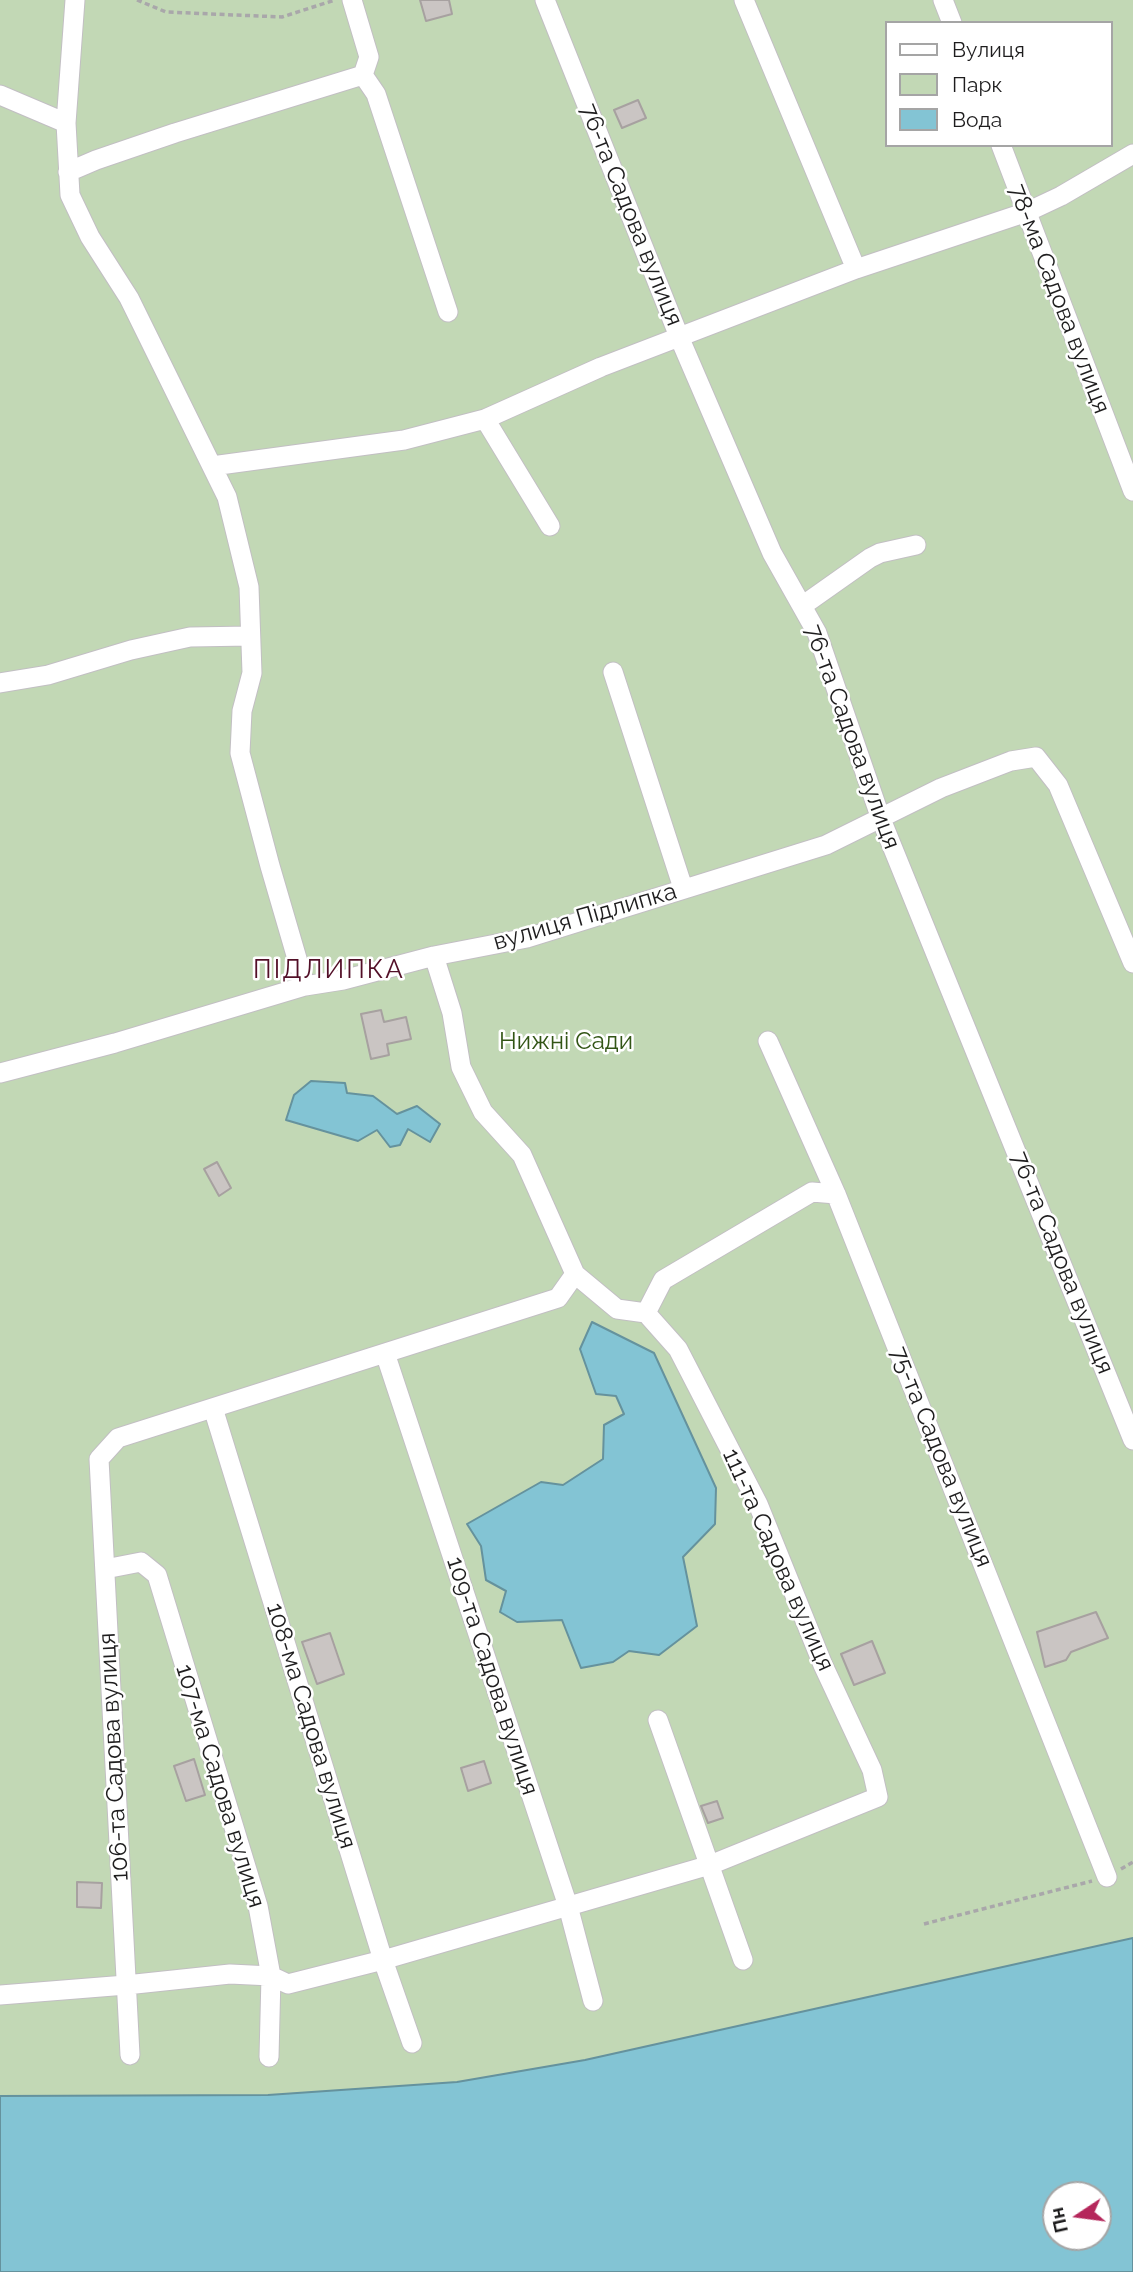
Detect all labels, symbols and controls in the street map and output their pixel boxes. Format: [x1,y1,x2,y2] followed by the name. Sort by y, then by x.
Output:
[884,21,1112,147] legend
[952,37,1025,62] text: Вулиця
[952,72,1002,97] text: Парк
[573,100,689,330] street label: 76-та Садова вулиця
[952,107,1002,132] text: Вода
[1002,180,1116,418] street label: 78-ма Садова вулиця
[798,621,906,853] street label: 76-та Садова вулиця
[490,877,680,957] street label: вулиця Підлипка
[254,954,404,986] district label: ПІДЛИПКА
[499,1028,633,1056] park label: Нижні Сади
[1004,1148,1120,1378] street label: 76-та Садова вулиця
[884,1343,998,1571] street label: 75-та Садова вулиця
[716,1444,840,1676] street label: 111-та Садова вулиця
[440,1553,544,1799] street label: 109-та Садова вулиця
[260,1600,362,1852] street label: 108-ма Садова вулиця
[93,1632,135,1882] street label: 106-та Садова вулиця
[169,1661,271,1911] street label: 107-ма Садова вулиця
[1042,2181,1112,2251] north arrow
[1045,2205,1072,2235] text: Пн

